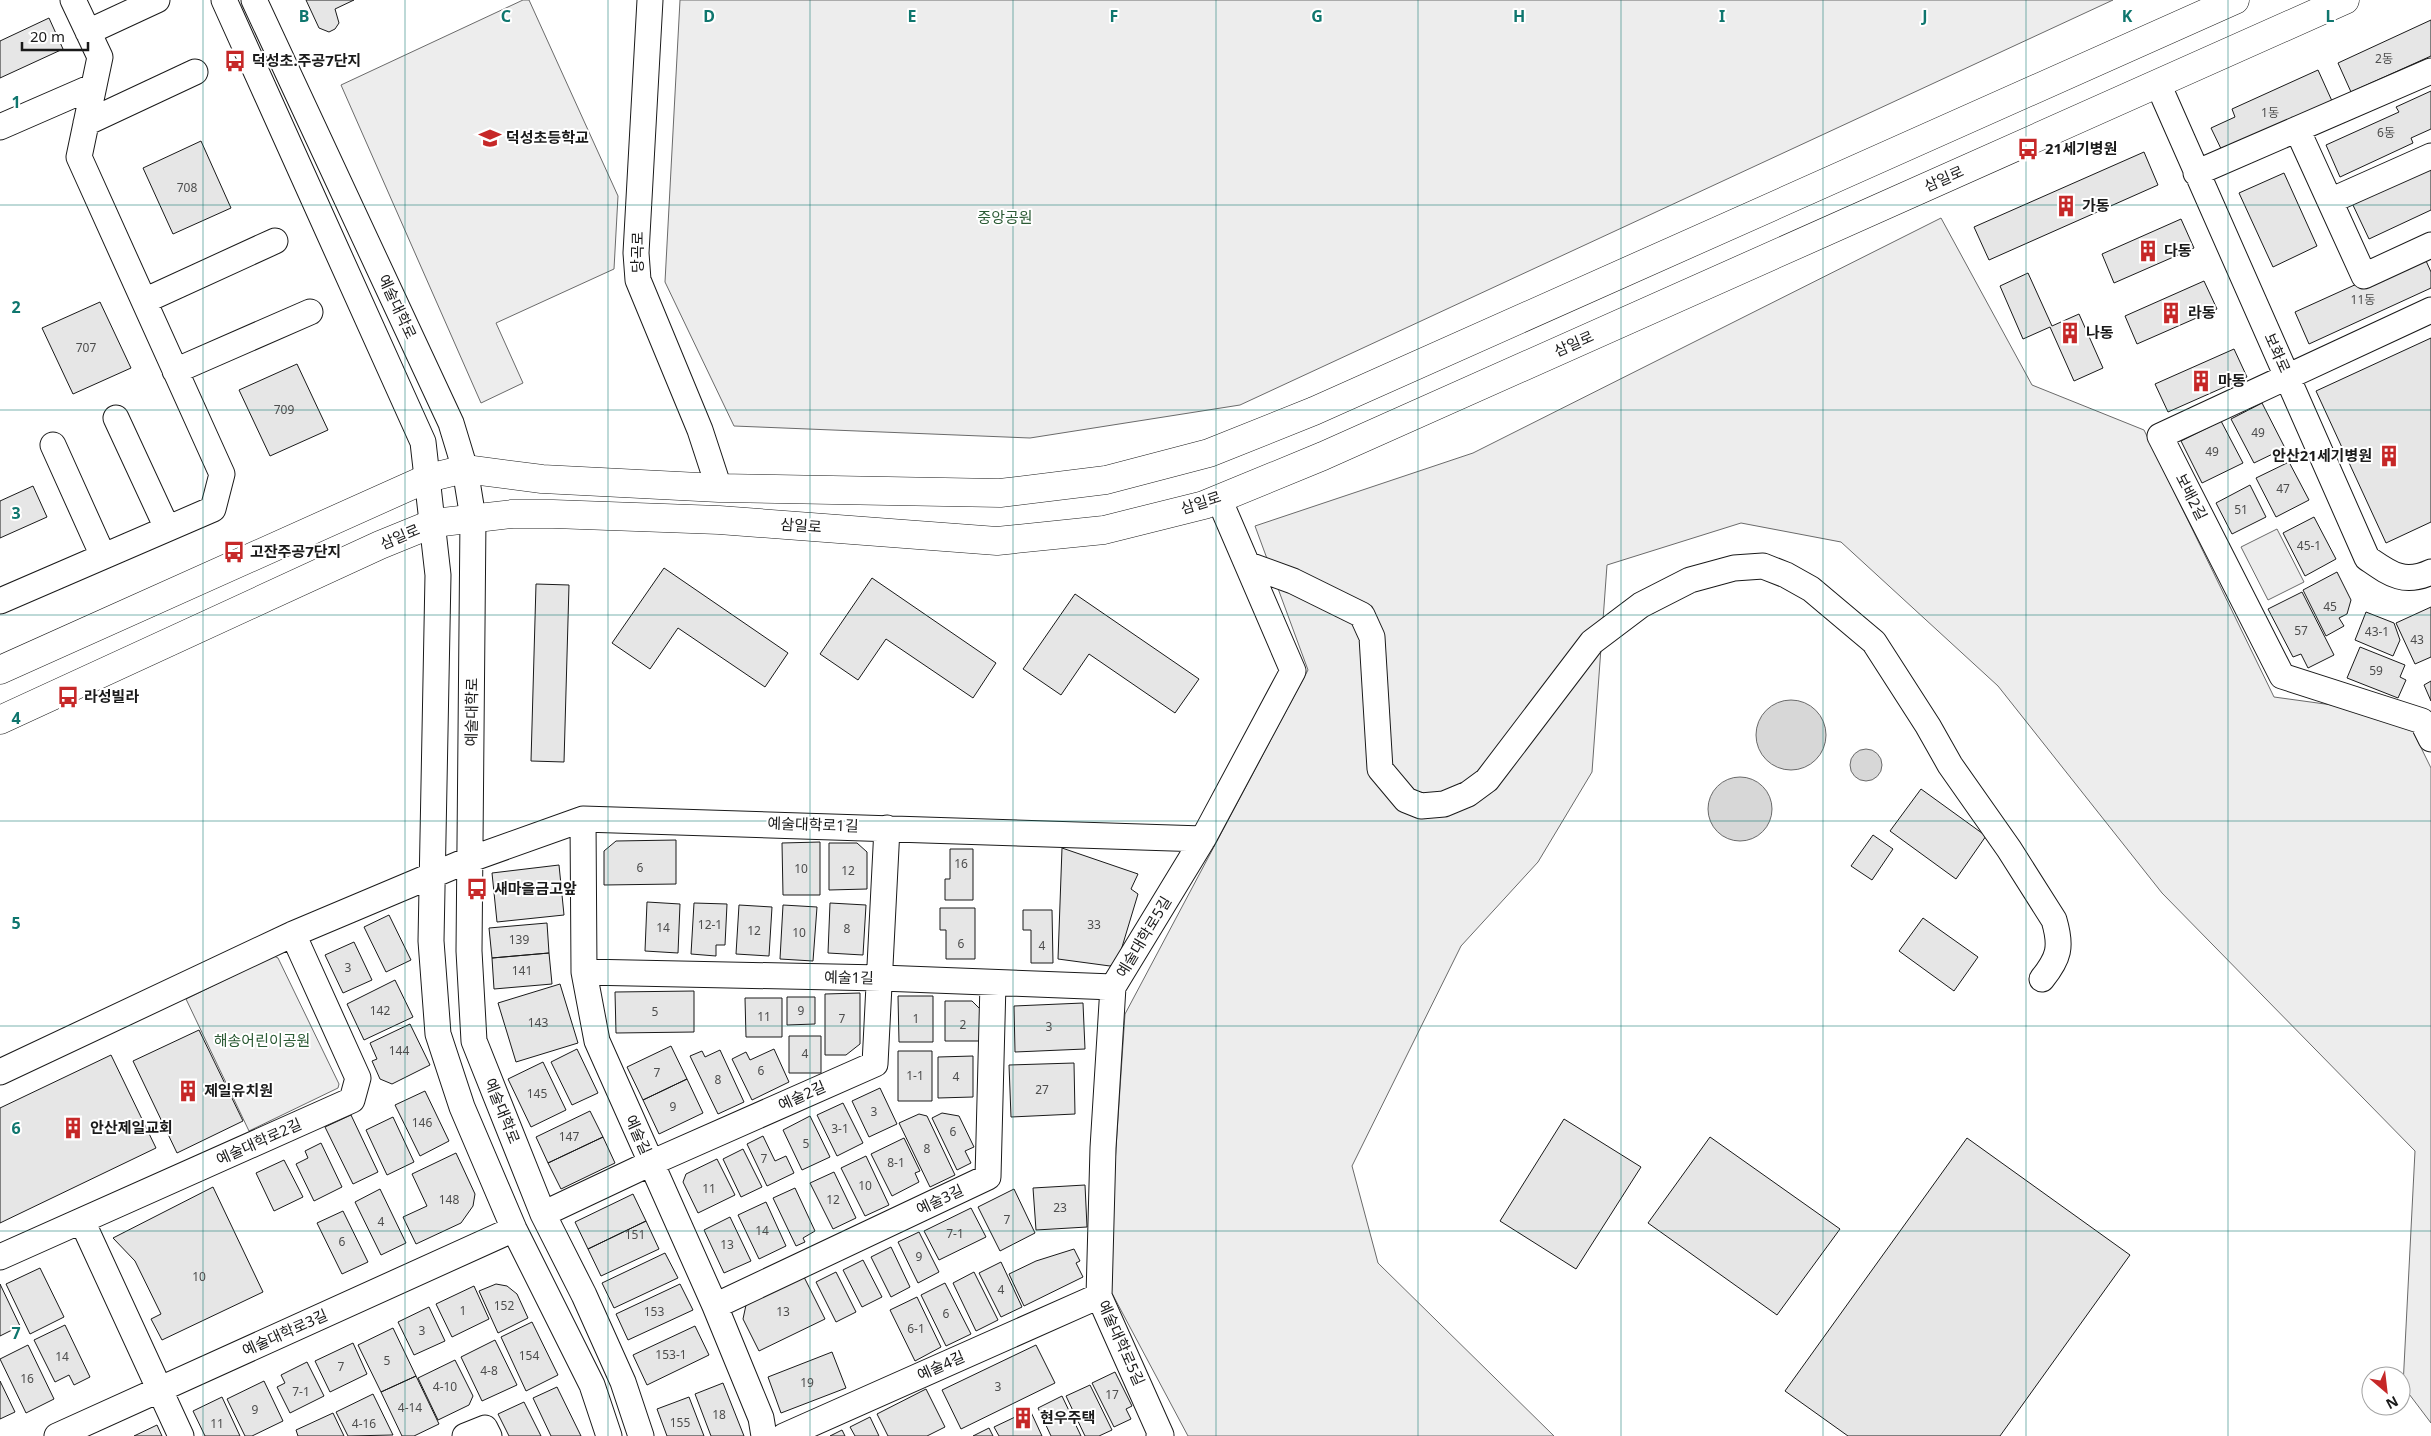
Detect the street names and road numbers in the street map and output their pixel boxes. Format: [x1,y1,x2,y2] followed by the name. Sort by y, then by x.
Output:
[1921,161,1967,196] street label: 삼일로
[627,231,647,273] street label: 당곡로
[374,271,422,342] street label: 예술대학로
[1551,326,1597,361] street label: 삼일로
[2260,330,2295,376] street label: 보화로
[2172,470,2212,523] street label: 보배2길
[1178,486,1223,518] street label: 삼일로
[780,514,822,536] street label: 삼일로
[377,519,423,553] street label: 삼일로
[460,677,482,747] street label: 예술대학로
[767,812,859,836] street label: 예술대학로1길
[1111,892,1175,981] street label: 예술대학로5길
[824,967,874,987] street label: 예술1길
[481,1075,525,1146] street label: 예술대학로
[775,1076,828,1114] street label: 예술2길
[621,1112,656,1158] street label: 예술길
[213,1113,304,1169] street label: 예술대학로2길
[913,1179,966,1219] street label: 예술3길
[1094,1297,1150,1388] street label: 예술대학로5길
[239,1304,330,1360] street label: 예술대학로3길
[914,1346,967,1384] street label: 예술4길

